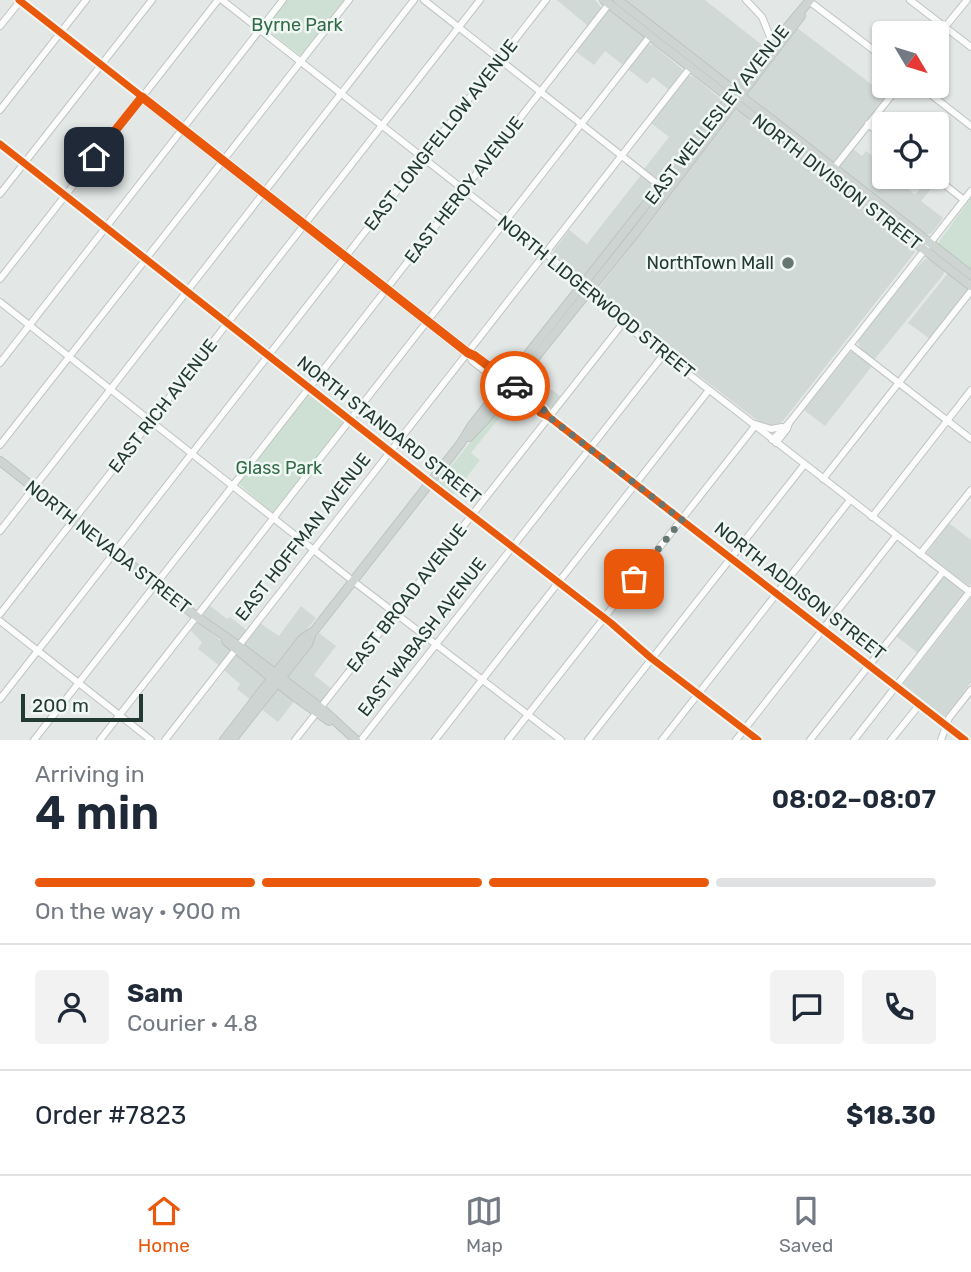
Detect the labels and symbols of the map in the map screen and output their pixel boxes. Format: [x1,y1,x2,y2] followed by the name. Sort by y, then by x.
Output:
[251,14,344,36] park label: Byrne Park
[640,21,794,209] street label: EAST WELLESLEY AVENUE
[872,21,948,98] north arrow
[359,35,523,235] street label: EAST LONGFELLOW AVENUE
[748,109,926,255] street label: NORTH DIVISION STREET
[400,112,528,268] street label: EAST HEROY AVENUE
[64,127,124,187] pin
[493,211,699,383] street label: NORTH LIDGERWOOD STREET
[647,252,774,274] place label: NorthTown Mall
[780,255,796,271] marker: NorthTown Mall
[104,335,222,477] street label: EAST RICH AVENUE
[293,351,485,509] street label: NORTH STANDARD STREET
[480,351,550,421] courier
[231,449,375,625] street label: EAST HOFFMAN AVENUE
[236,457,323,479] park label: Glass Park
[21,476,195,618] street label: NORTH NEVADA STREET
[710,517,890,665] street label: NORTH ADDISON STREET
[342,519,472,677] street label: EAST BROAD AVENUE
[604,549,664,609] pin
[353,553,491,721] street label: EAST WABASH AVENUE
[21,691,144,723] scale bar

